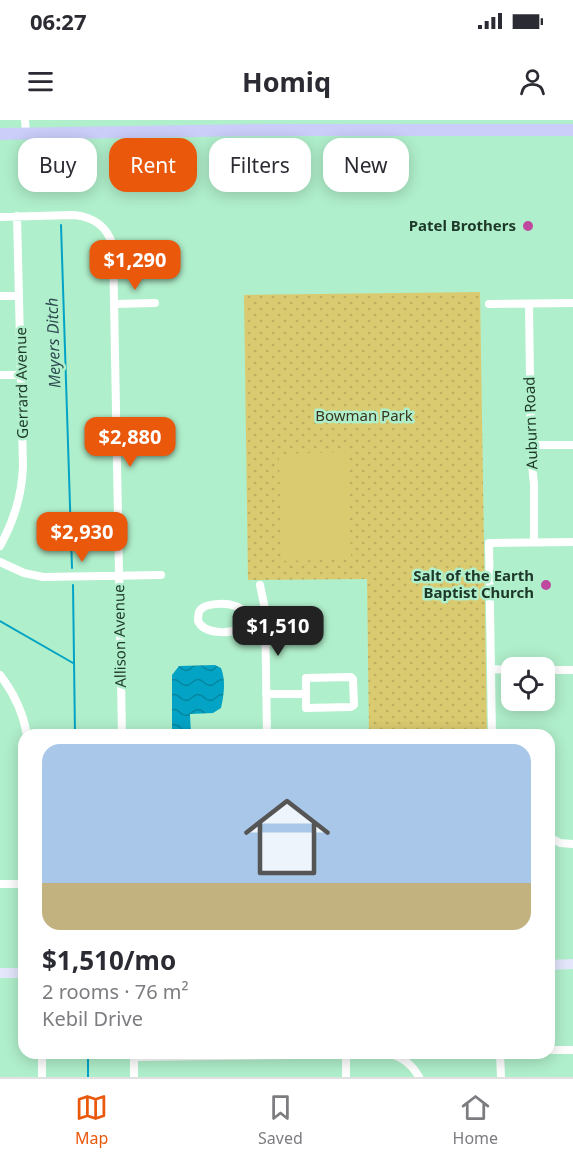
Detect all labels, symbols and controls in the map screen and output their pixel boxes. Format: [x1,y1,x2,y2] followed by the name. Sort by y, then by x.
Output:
[30,6,87,36] text: 06:27
[242,63,331,100] text: Homiq
[24,65,57,98] icon: menu
[516,65,549,98] icon: person
[18,138,97,192] chip: Buy
[109,138,197,192] chip: Rent
[209,138,311,192] chip: Filters
[323,138,409,192] chip: New
[409,215,516,235] place label: Patel Brothers
[521,219,535,233] marker: Patel Brothers
[86,240,184,291] pin: $1,290
[104,246,166,273] text: $1,290
[40,297,66,389] water label: Meyers Ditch
[10,327,32,439] street label: Gerrard Avenue
[518,376,542,470] street label: Auburn Road
[315,405,413,425] park label: Bowman Park
[81,417,179,468] pin: $2,880
[99,423,161,450] text: $2,880
[33,512,131,563] pin: $2,930
[51,518,113,545] text: $2,930
[413,565,534,602] place label: Salt of the Earth Baptist Church
[539,578,553,592] marker: Salt of the Earth Baptist Church
[108,584,130,688] street label: Allison Avenue
[229,606,327,657] pin: $1,510
[247,612,309,639] text: $1,510
[501,657,555,711] map controls
[501,657,555,711] button: locate
[233,783,341,891] icon: home
[42,942,176,978] text: $1,510/mo
[42,978,189,1005] text: 2 rooms · 76 m²
[42,1005,143,1032] text: Kebil Drive
[75,1091,108,1149] tab: Map
[258,1091,303,1149] tab: Saved
[453,1091,498,1149] tab: Home

